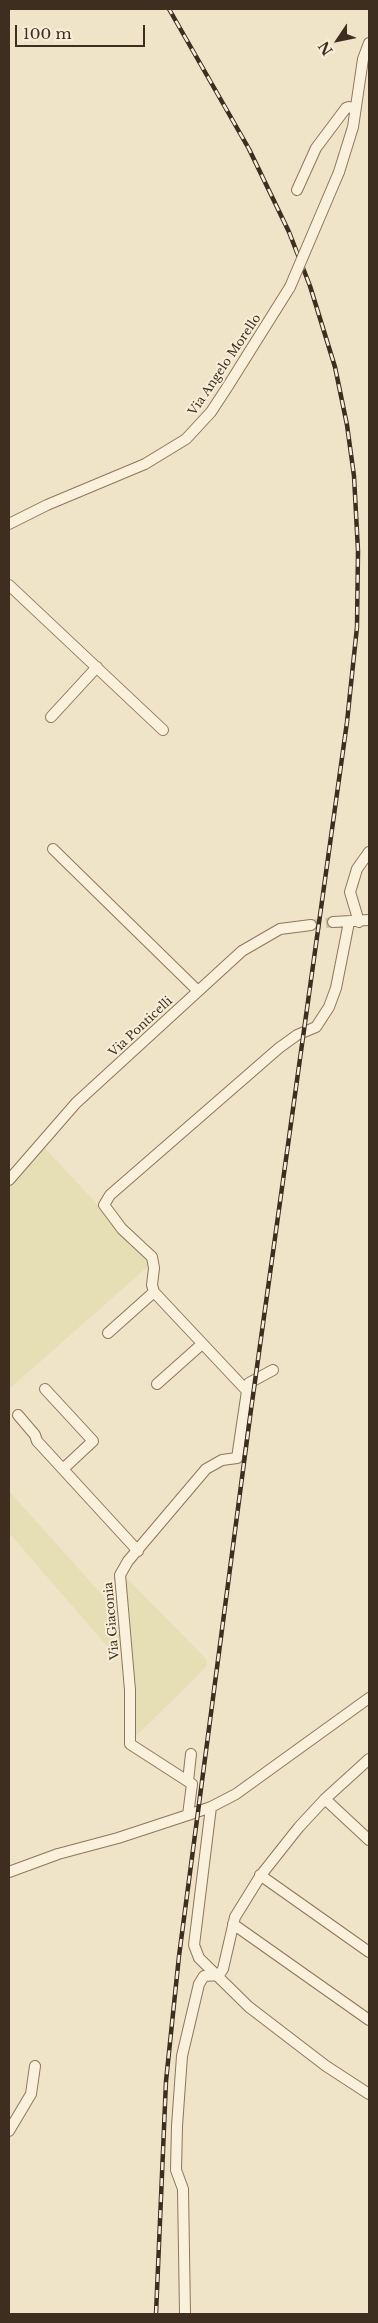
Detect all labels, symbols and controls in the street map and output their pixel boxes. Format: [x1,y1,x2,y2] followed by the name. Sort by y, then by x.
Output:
[18,15,148,47] scale bar
[313,15,363,65] north arrow
[23,24,72,43] text: 100 m
[314,38,337,59] text: N
[186,312,264,418] street label: Via Angelo Morello
[106,994,176,1060] street label: Via Ponticelli
[101,1582,123,1660] street label: Via Giaconia

